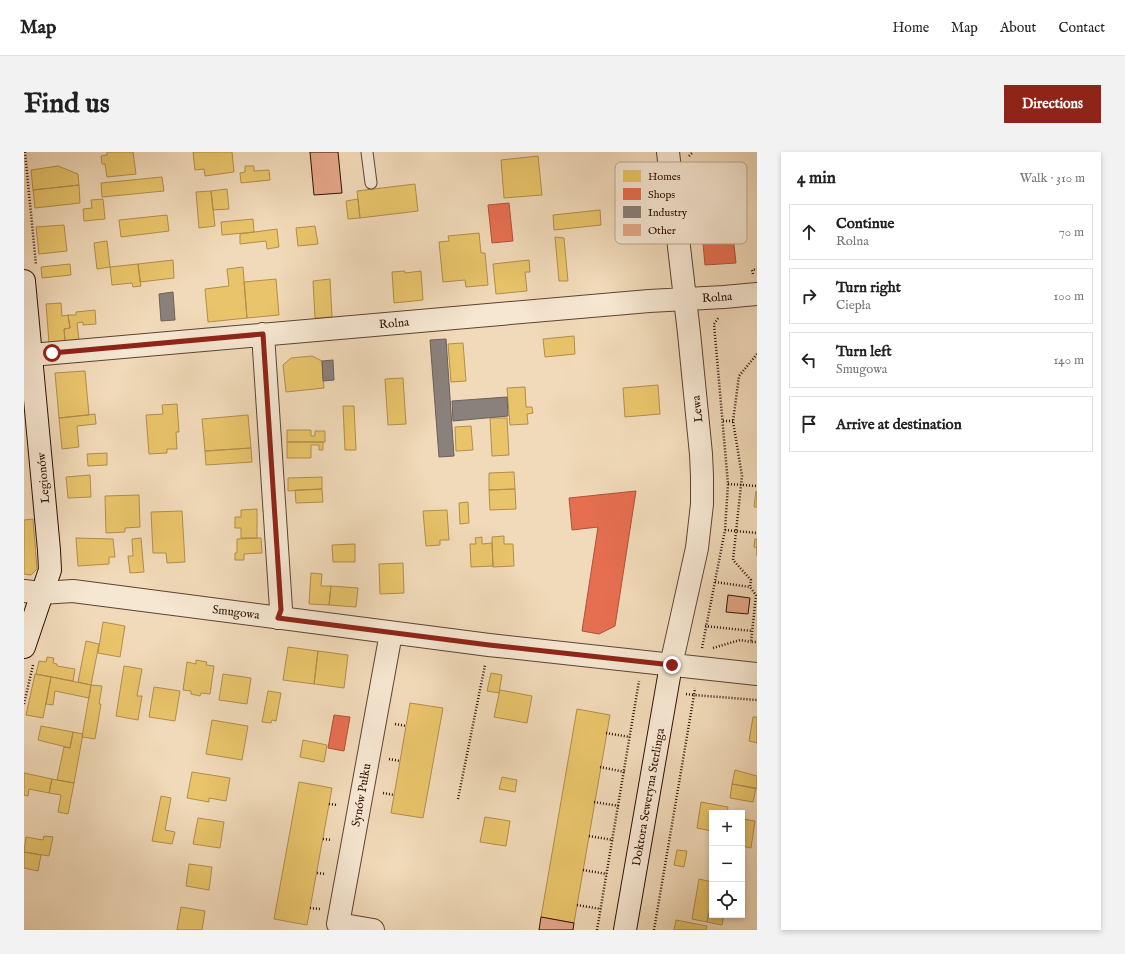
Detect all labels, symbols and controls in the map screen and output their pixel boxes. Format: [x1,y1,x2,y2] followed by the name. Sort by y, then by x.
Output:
[20,16,56,40] text: Map
[893,19,929,37] text: Home
[951,19,978,37] text: Map
[1000,19,1036,37] text: About
[1058,19,1105,37] text: Contact
[1004,85,1101,123] button: Directions
[24,87,110,122] text: Find us
[615,162,747,244] legend
[797,168,836,189] text: 4 min
[648,170,681,184] text: Homes
[1020,170,1085,187] text: Walk · 310 m
[648,188,675,202] text: Shops
[648,206,688,220] text: Industry
[836,214,894,233] text: Continue
[798,221,820,243] icon: ahead
[648,224,676,238] text: Other
[1059,224,1084,241] text: 70 m
[836,233,869,250] text: Rolna
[836,278,901,297] text: Turn right
[798,285,820,307] icon: right
[1054,288,1084,305] text: 100 m
[701,289,734,306] street label: Rolna
[836,297,871,314] text: Ciepła
[378,315,411,332] street label: Rolna
[836,342,892,361] text: Turn left
[43,344,61,362] route start
[798,349,820,371] icon: left
[1054,352,1084,369] text: 140 m
[836,361,887,378] text: Smugowa
[689,394,706,423] street label: Lewa
[798,413,820,435] icon: arrive
[836,415,962,434] text: Arrive at destination
[34,451,53,504] street label: Legionów
[211,602,261,623] street label: Smugowa
[663,656,681,674] route end
[629,726,668,867] street label: Doktora Seweryna Sterlinga
[349,762,374,828] street label: Synów Pułku
[709,810,745,918] map controls
[709,810,745,846] button: +
[709,846,745,882] button: −
[709,882,745,918] button: locate

